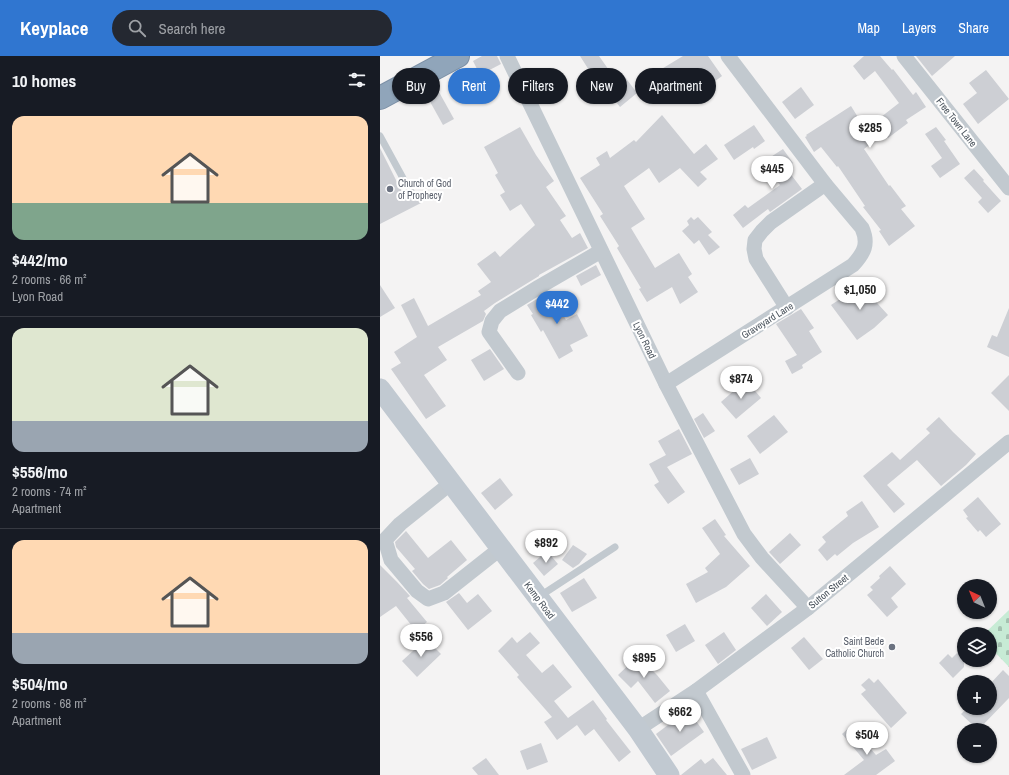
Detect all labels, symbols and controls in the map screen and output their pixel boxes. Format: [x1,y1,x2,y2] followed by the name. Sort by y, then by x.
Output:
[112,10,392,46] search box
[20,15,88,41] text: Keyplace
[126,17,148,39] icon: search
[158,18,225,39] text: Search here
[858,19,880,37] text: Map
[902,19,936,37] text: Layers
[958,19,989,37] text: Share
[392,68,440,104] chip: Buy
[448,68,500,104] chip: Rent
[508,68,568,104] chip: Filters
[576,68,627,104] chip: New
[635,68,716,104] chip: Apartment
[12,69,76,92] text: 10 homes
[346,69,368,91] icon: filters
[933,95,980,150] street label: Free Town Lane
[846,115,894,149] pin: $285
[858,119,882,136] text: $285
[154,142,226,214] icon: home
[748,156,796,190] pin: $445
[760,160,784,177] text: $445
[398,177,451,202] place label: Church of God of Prophecy
[385,184,395,194] marker: Church of God of Prophecy
[12,248,68,271] text: $442/mo
[12,271,87,288] text: 2 rooms · 66 m²
[827,277,893,311] pin: $1,050
[844,281,876,298] text: $1,050
[12,288,63,305] text: Lyon Road
[533,291,581,325] pin: $442
[545,295,569,312] text: $442
[739,299,796,342] street label: Graveyard Lane
[630,320,659,361] street label: Lyon Road
[154,354,226,426] icon: home
[717,366,765,400] pin: $874
[729,370,753,387] text: $874
[12,460,68,483] text: $556/mo
[12,483,87,500] text: 2 rooms · 74 m²
[12,500,61,517] text: Apartment
[522,530,570,564] pin: $892
[534,534,558,551] text: $892
[154,566,226,638] icon: home
[806,571,852,612] street label: Sutton Street
[521,579,558,622] street label: Kemp Road
[957,579,997,619] north arrow
[957,579,997,763] map controls
[397,624,445,658] pin: $556
[957,627,997,667] button: layers
[409,628,433,645] text: $556
[825,635,884,660] place label: Saint Bede Catholic Church
[887,642,897,652] marker: Saint Bede Catholic Church
[620,645,668,679] pin: $895
[632,649,656,666] text: $895
[12,672,68,695] text: $504/mo
[957,675,997,715] button: +
[12,695,87,712] text: 2 rooms · 68 m²
[656,699,704,733] pin: $662
[668,703,692,720] text: $662
[12,712,61,729] text: Apartment
[843,722,891,756] pin: $504
[957,723,997,763] button: −
[855,726,879,743] text: $504

